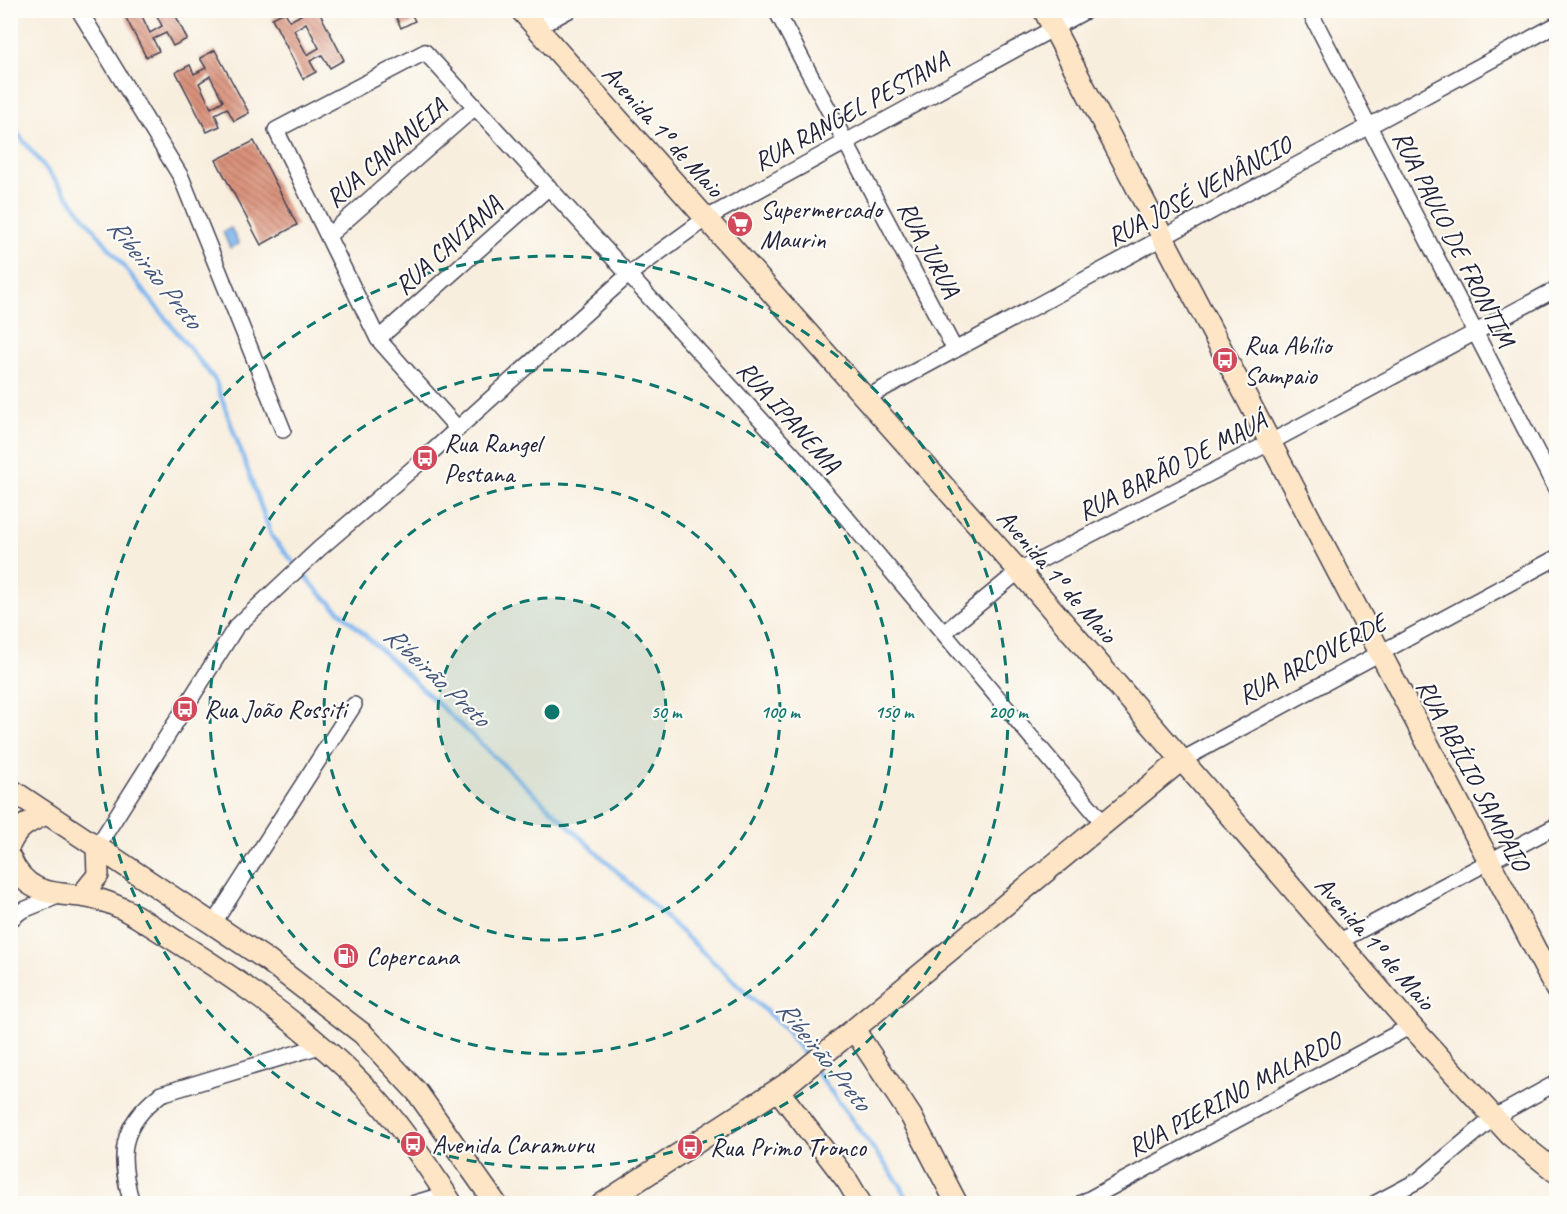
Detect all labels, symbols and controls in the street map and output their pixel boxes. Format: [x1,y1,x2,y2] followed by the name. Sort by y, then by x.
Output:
[748,43,956,178] street label: RUA RANGEL PESTANA
[595,58,732,206] street label: Avenida 1º de Maio
[318,90,455,215] street label: RUA CANANEIA
[1385,125,1524,354] street label: RUA PAULO DE FRONTIM
[1101,127,1300,253] street label: RUA JOSÉ VENÂNCIO
[387,187,509,302] street label: RUA CAVIANA
[760,193,884,256] place label: Supermercado Maurin
[890,195,969,304] street label: RUA JURUA
[725,209,755,239] supermarket icon: Supermercado Maurin
[100,211,212,338] water label: Ribeirão Preto
[1244,329,1334,392] place label: Rua Abílio Sampaio
[1210,345,1240,375] bus stop icon: Rua Abílio Sampaio
[730,354,849,481] street label: RUA IPANEMA
[1072,403,1275,528] street label: RUA BARÃO DE MAUÁ
[444,427,546,490] place label: Rua Rangel Pestana
[410,443,440,473] bus stop icon: Rua Rangel Pestana
[990,502,1125,651] street label: Avenida 1º de Maio
[1232,604,1395,712] street label: RUA ARCOVERDE
[377,618,499,736] water label: Ribeirão Preto
[1409,674,1539,879] street label: RUA ABÍLIO SAMPAIO
[204,693,350,726] place label: Rua João Rossiti
[170,694,200,724] bus stop icon: Rua João Rossiti
[651,701,683,723] text: 50 m
[761,701,801,723] text: 100 m
[875,701,915,723] text: 150 m
[989,701,1029,723] text: 200 m
[542,702,562,722] centre of rings
[1308,869,1443,1018] street label: Avenida 1º de Maio
[366,940,460,973] place label: Copercana
[331,941,361,971] fuel station icon: Copercana
[769,993,881,1120] water label: Ribeirão Preto
[1122,1022,1349,1164] street label: RUA PIERINO MALARDO
[432,1128,595,1161] place label: Avenida Caramuru
[398,1129,428,1159] bus stop icon: Avenida Caramuru
[710,1131,868,1164] place label: Rua Primo Tronco
[675,1132,705,1162] bus stop icon: Rua Primo Tronco

